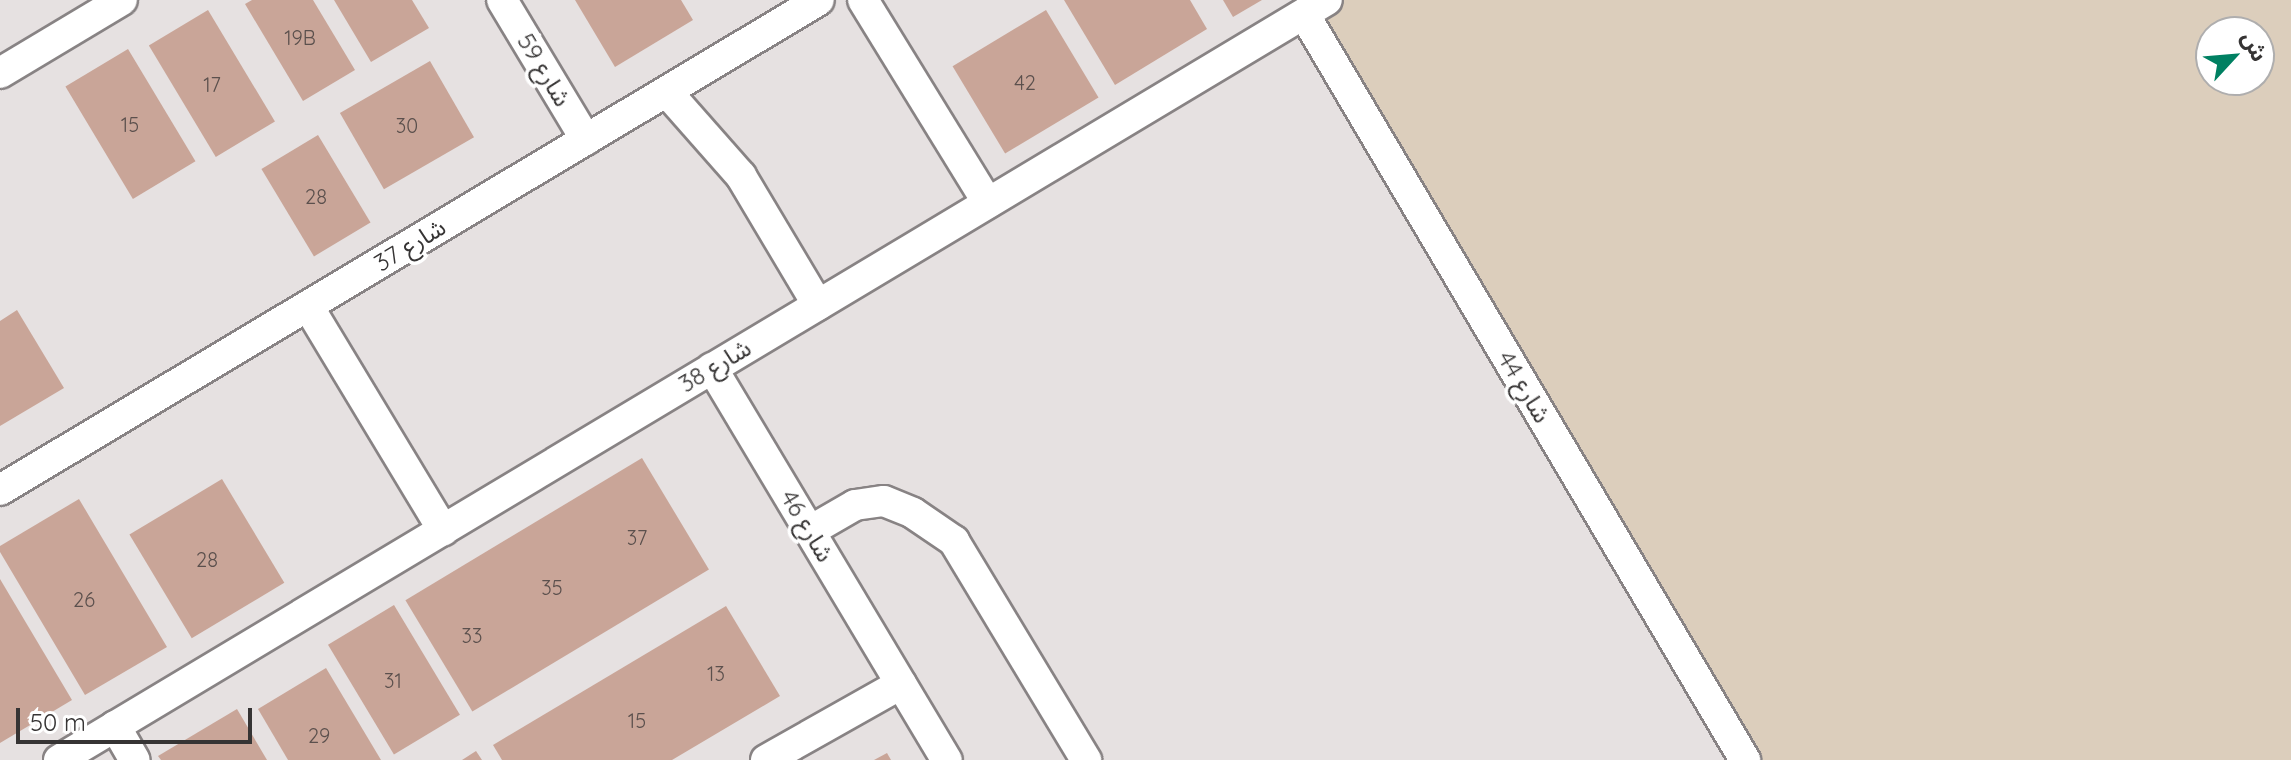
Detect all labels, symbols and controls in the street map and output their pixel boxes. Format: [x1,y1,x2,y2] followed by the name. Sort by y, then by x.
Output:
[2195,16,2275,96] north arrow
[284,25,316,49] house number: 19B
[2236,27,2274,66] text: ش
[511,28,577,112] street label: شارع 59
[1014,70,1036,94] house number: 42
[203,72,221,96] house number: 17
[121,112,139,136] house number: 15
[396,113,418,137] house number: 30
[305,184,327,208] house number: 28
[369,213,451,277] street label: شارع 37
[674,333,756,399] street label: شارع 38
[1491,346,1557,428] street label: شارع 44
[774,485,840,567] street label: شارع 46
[627,525,647,549] house number: 37
[196,547,218,571] house number: 28
[541,575,563,599] house number: 35
[73,587,95,611] house number: 26
[462,623,482,647] house number: 33
[707,661,725,685] house number: 13
[384,668,402,692] house number: 31
[20,692,256,742] scale bar
[30,707,86,737] text: 50 m
[628,708,646,732] house number: 15
[308,723,330,747] house number: 29

